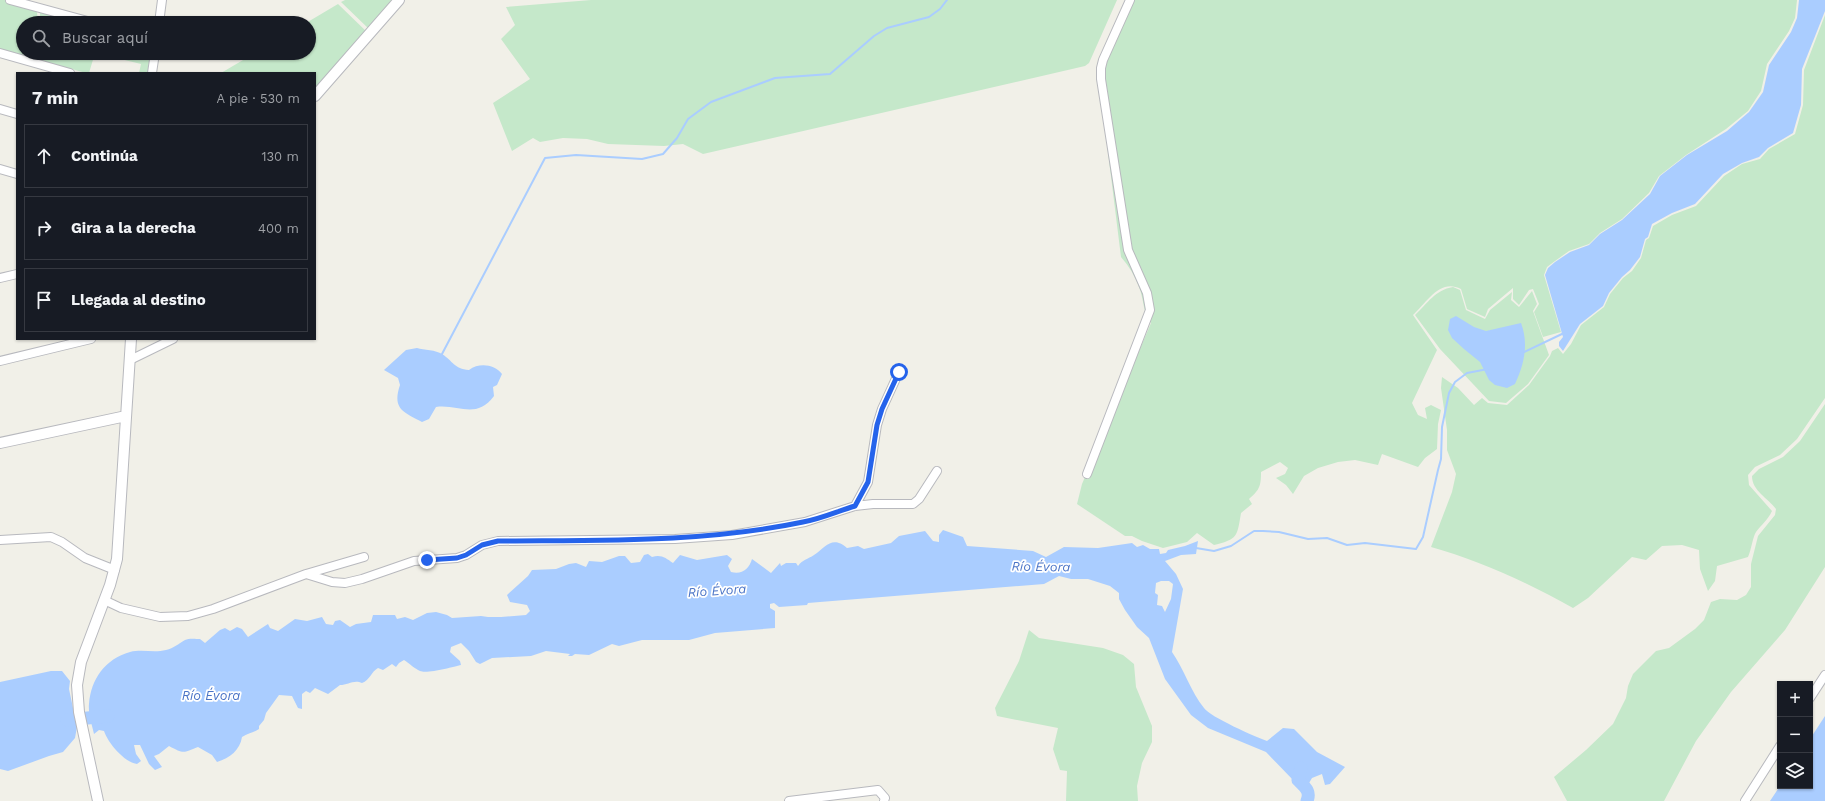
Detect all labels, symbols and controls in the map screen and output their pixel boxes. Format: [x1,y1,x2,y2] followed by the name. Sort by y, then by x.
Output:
[16,16,316,60] search box
[30,27,52,49] icon: search
[62,29,148,47] text: Buscar aquí
[32,88,78,108] text: 7 min
[217,91,300,106] text: A pie · 530 m
[33,145,55,167] icon: ahead
[71,147,138,165] text: Continúa
[261,149,299,164] text: 130 m
[33,217,55,239] icon: right
[71,219,196,237] text: Gira a la derecha
[258,221,299,236] text: 400 m
[33,289,55,311] icon: arrive
[71,291,206,309] text: Llegada al destino
[890,363,908,381] route start
[418,551,436,569] route end
[1012,557,1070,575] water label: Río Évora
[687,580,747,600] water label: Río Évora
[1777,681,1813,789] map controls
[1777,681,1813,717] button: +
[182,687,240,703] water label: Río Évora
[1777,717,1813,753] button: −
[1777,753,1813,789] button: layers

